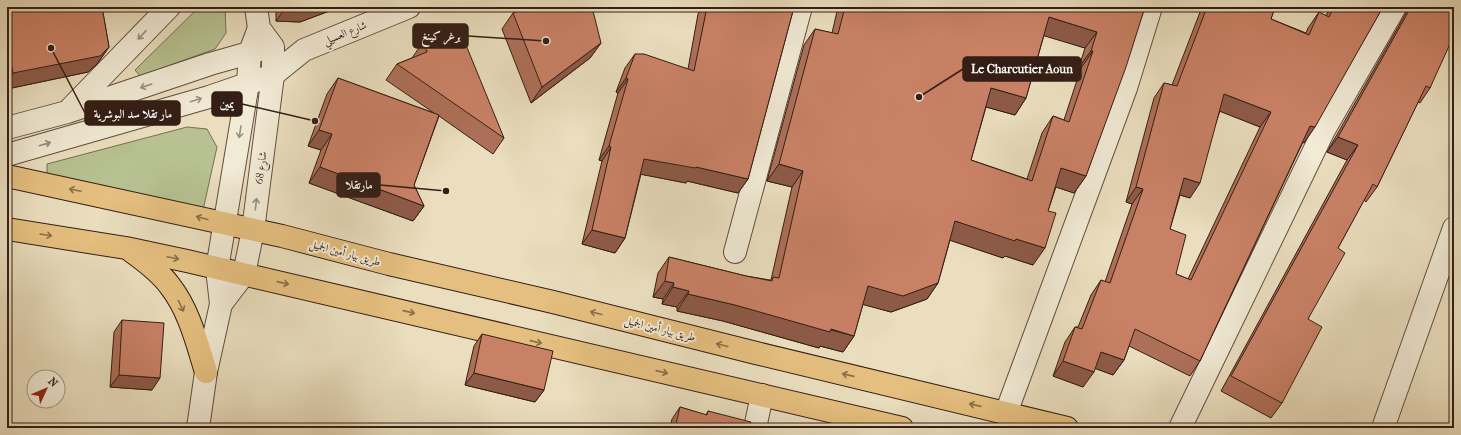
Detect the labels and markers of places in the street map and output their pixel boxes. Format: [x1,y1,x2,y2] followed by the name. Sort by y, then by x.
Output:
[413,24,468,48] callout: برغر كينغ
[963,57,1081,81] callout: Le Charcutier Aoun
[212,92,242,116] callout: يمين
[85,101,180,125] callout: مار تقلا سد البوشرية
[337,173,380,197] callout: مارتقلا

